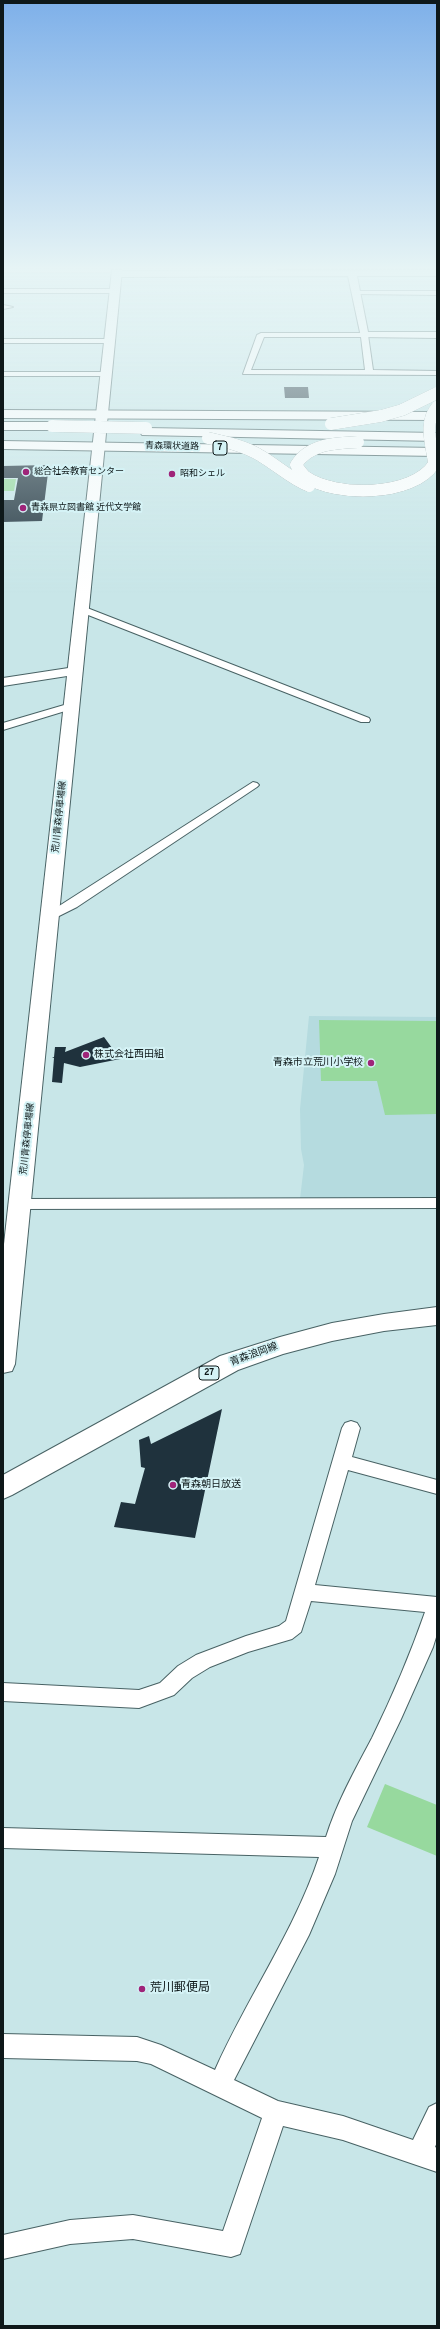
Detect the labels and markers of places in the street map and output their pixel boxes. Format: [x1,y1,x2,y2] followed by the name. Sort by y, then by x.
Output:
[21,467,31,477] marker: 総合社会教育センター
[34,467,124,477] place label: 総合社会教育センター
[167,469,177,479] marker: 昭和シェル
[180,469,225,479] place label: 昭和シェル
[18,503,28,513] marker: 青森県立図書館 近代文学館
[31,503,141,513] place label: 青森県立図書館 近代文学館
[94,1049,164,1061] place label: 株式会社西田組
[81,1050,91,1060] marker: 株式会社西田組
[273,1057,363,1069] place label: 青森市立荒川小学校
[366,1058,376,1068] marker: 青森市立荒川小学校
[181,1479,241,1491] place label: 青森朝日放送
[168,1480,178,1490] marker: 青森朝日放送
[150,1982,210,1996] place label: 荒川郵便局
[137,1984,147,1994] marker: 荒川郵便局

